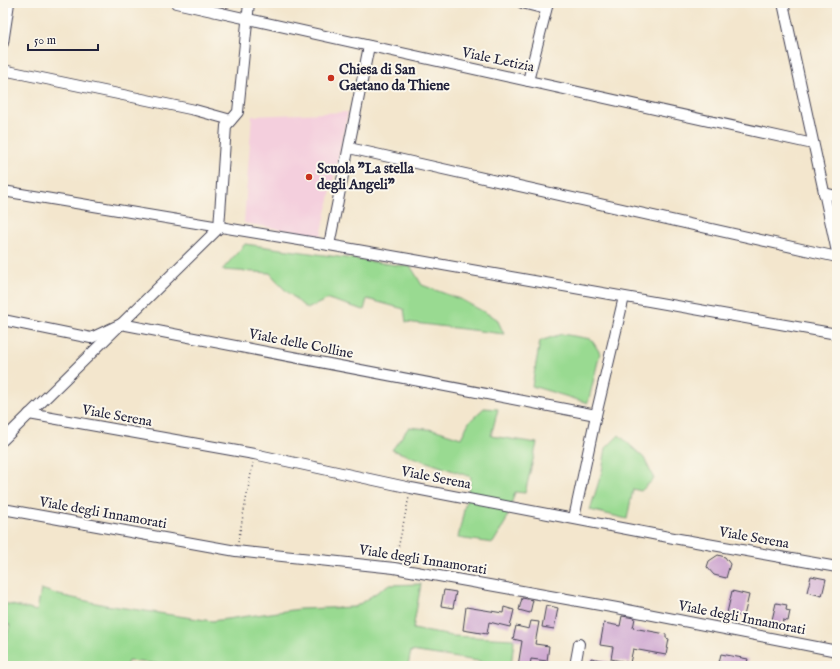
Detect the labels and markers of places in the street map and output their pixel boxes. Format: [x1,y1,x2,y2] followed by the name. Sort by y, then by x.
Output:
[339,61,450,95] place label: Chiesa di San Gaetano da Thiene
[326,73,336,83] marker: Chiesa di San Gaetano da Thiene
[317,160,415,194] place label: Scuola "La stella degli Angeli"
[304,172,314,182] marker: Scuola "La stella degli Angeli"

